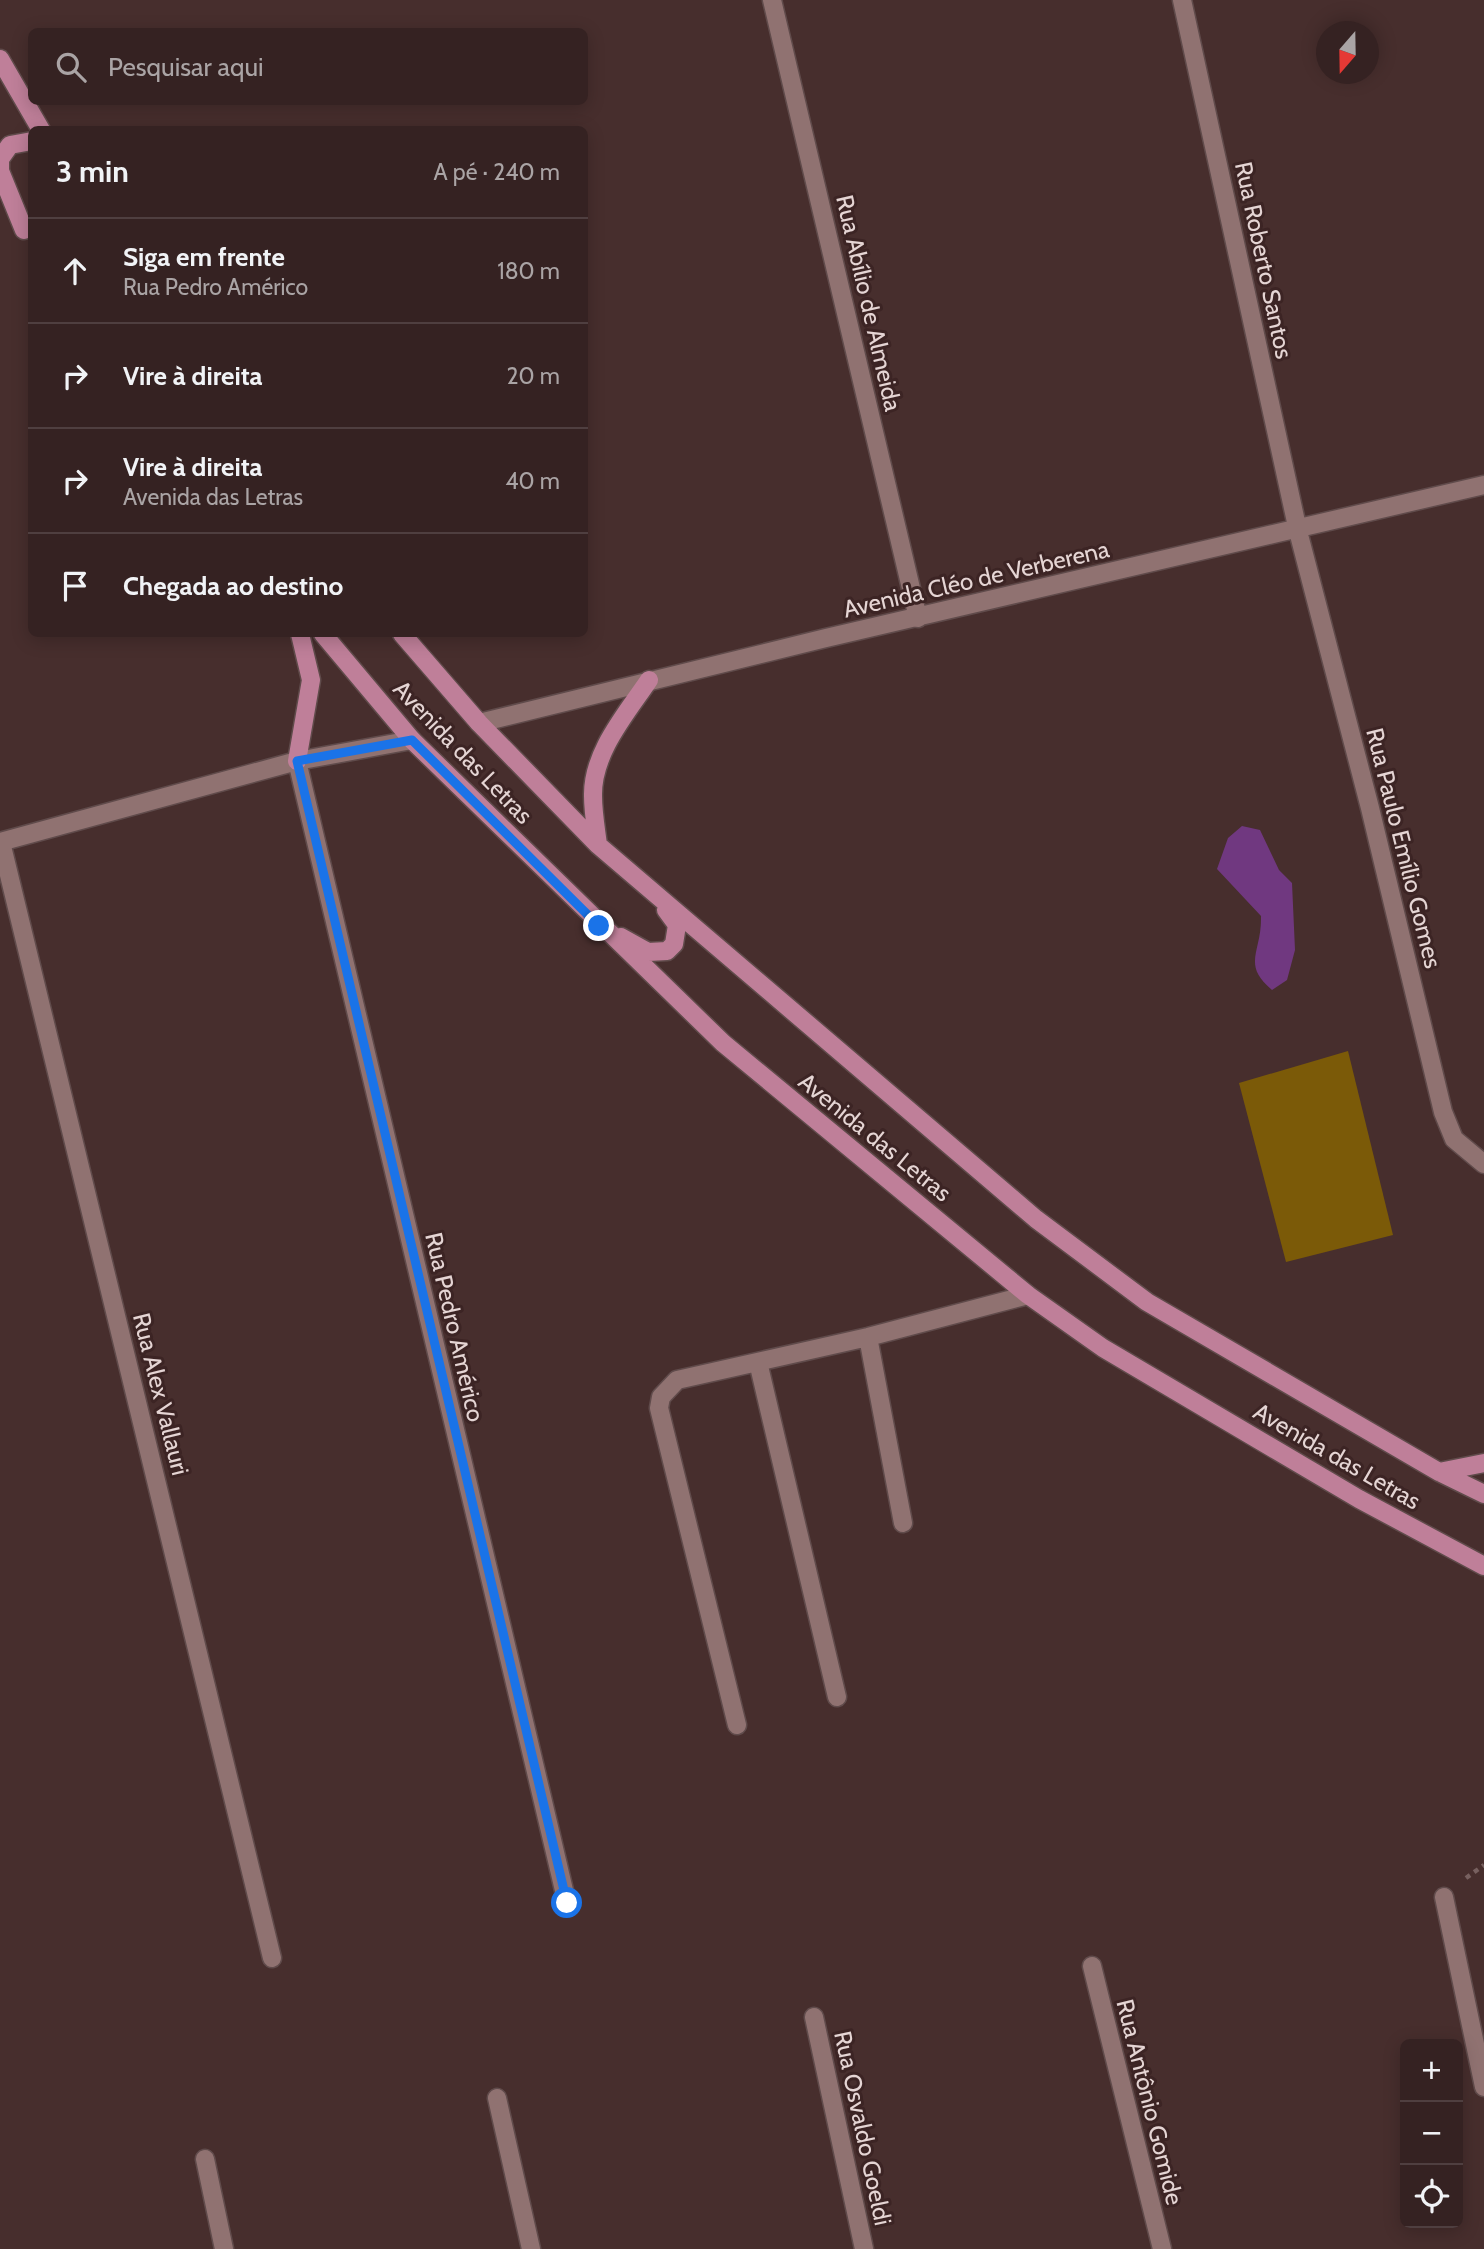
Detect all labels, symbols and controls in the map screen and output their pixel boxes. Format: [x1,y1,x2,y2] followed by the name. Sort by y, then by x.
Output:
[1316,21,1379,84] north arrow
[28,28,588,105] search box
[52,48,90,86] icon: search
[108,51,264,83] text: Pesquisar aqui
[56,153,129,190] text: 3 min
[434,158,560,186] text: A pé · 240 m
[1229,159,1299,361] street label: Rua Roberto Santos
[830,192,908,414] street label: Rua Abílio de Almeida
[123,241,285,273] text: Siga em frente
[56,252,94,290] icon: ahead
[497,257,560,285] text: 180 m
[123,273,308,301] text: Rua Pedro Américo
[56,357,94,395] icon: right
[123,360,263,392] text: Vire à direita
[507,362,560,390] text: 20 m
[123,451,263,483] text: Vire à direita
[56,462,94,500] icon: right
[505,467,560,495] text: 40 m
[123,483,303,511] text: Avenida das Letras
[840,534,1112,624] street label: Avenida Cléo de Verberena
[56,567,94,605] icon: arrive
[123,570,343,602] text: Chegada ao destino
[387,674,539,830] street label: Avenida das Letras
[1360,725,1448,971] street label: Rua Paulo Emílio Gomes
[583,910,614,941] route end
[793,1067,957,1207] street label: Avenida das Letras
[419,1230,491,1424] street label: Rua Pedro Américo
[127,1310,195,1478] street label: Rua Alex Vallauri
[1248,1396,1426,1516] street label: Avenida das Letras
[551,1887,582,1918] route start
[1110,1996,1190,2208] street label: Rua Antônio Gomide
[828,2028,898,2228] street label: Rua Osvaldo Goeldi
[1400,2039,1463,2228] map controls
[1400,2039,1463,2102] button: +
[1400,2102,1463,2165] button: −
[1400,2165,1463,2228] button: locate

